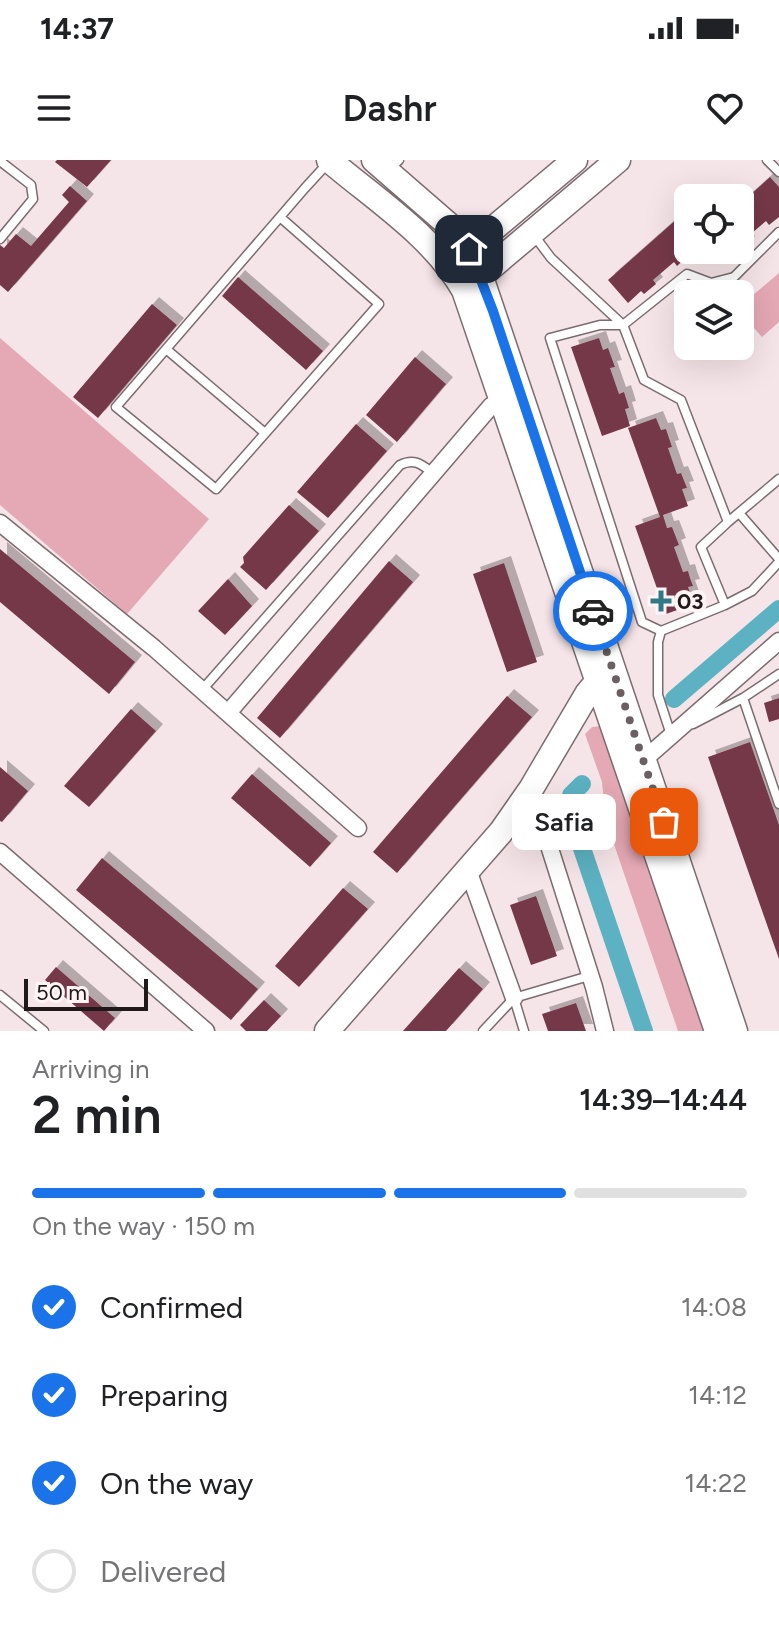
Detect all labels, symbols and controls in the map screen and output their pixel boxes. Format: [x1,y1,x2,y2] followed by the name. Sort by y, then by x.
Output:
[40,10,114,47] text: 14:37
[32,86,76,130] icon: menu
[703,86,747,130] icon: heart
[342,87,437,130] text: Dashr
[674,184,754,360] map controls
[674,184,754,264] button: locate
[435,215,503,283] pin
[447,227,491,271] icon: home
[674,280,754,360] button: layers
[553,571,633,651] courier
[677,588,704,615] place label: 03
[571,589,615,633] icon: car
[652,592,670,610] marker: 03
[630,788,698,856] pin
[512,794,616,850] callout: Safia
[642,800,686,844] icon: bag
[534,806,594,838] text: Safia
[24,975,148,1011] scale bar
[36,979,87,1006] text: 50 m
[32,1053,150,1085] text: Arriving in
[579,1081,747,1118] text: 14:39–14:44
[32,1084,161,1146] text: 2 min
[32,1210,255,1242] text: On the way · 150 m
[32,1285,76,1329] icon: check
[100,1289,243,1326] text: Confirmed
[681,1291,747,1323] text: 14:08
[32,1373,76,1417] icon: check
[100,1377,228,1414] text: Preparing
[688,1379,747,1411] text: 14:12
[32,1461,76,1505] icon: check
[100,1465,253,1502] text: On the way
[684,1467,747,1499] text: 14:22
[100,1553,226,1590] text: Delivered

